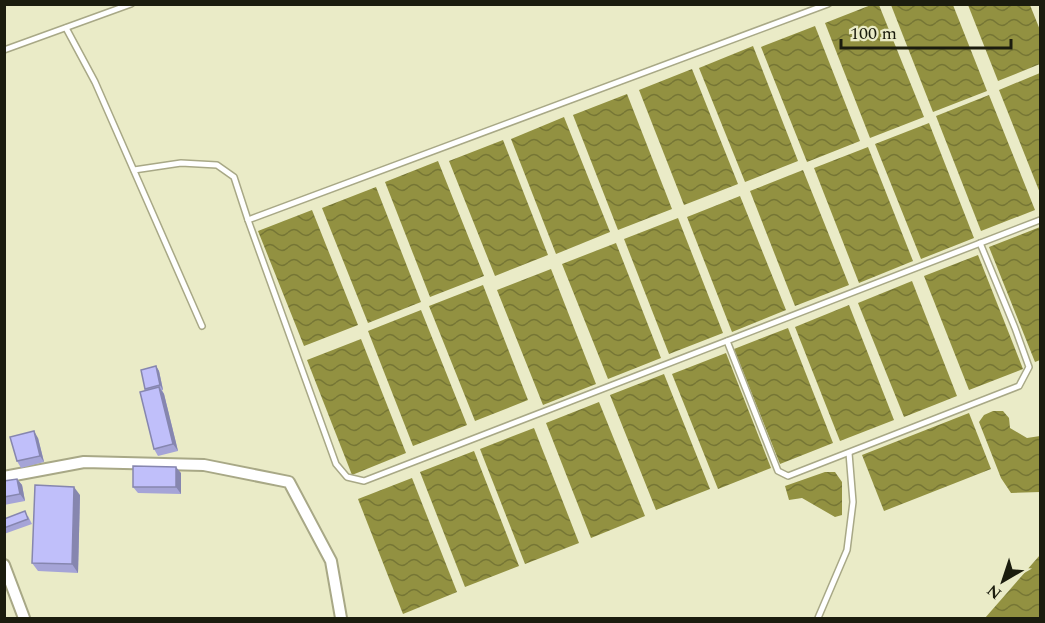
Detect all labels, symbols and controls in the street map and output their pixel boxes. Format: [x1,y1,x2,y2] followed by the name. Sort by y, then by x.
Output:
[841,12,1010,50] scale bar
[850,20,897,47] text: 100 m
[973,551,1033,611] north arrow
[982,578,1007,605] text: N

